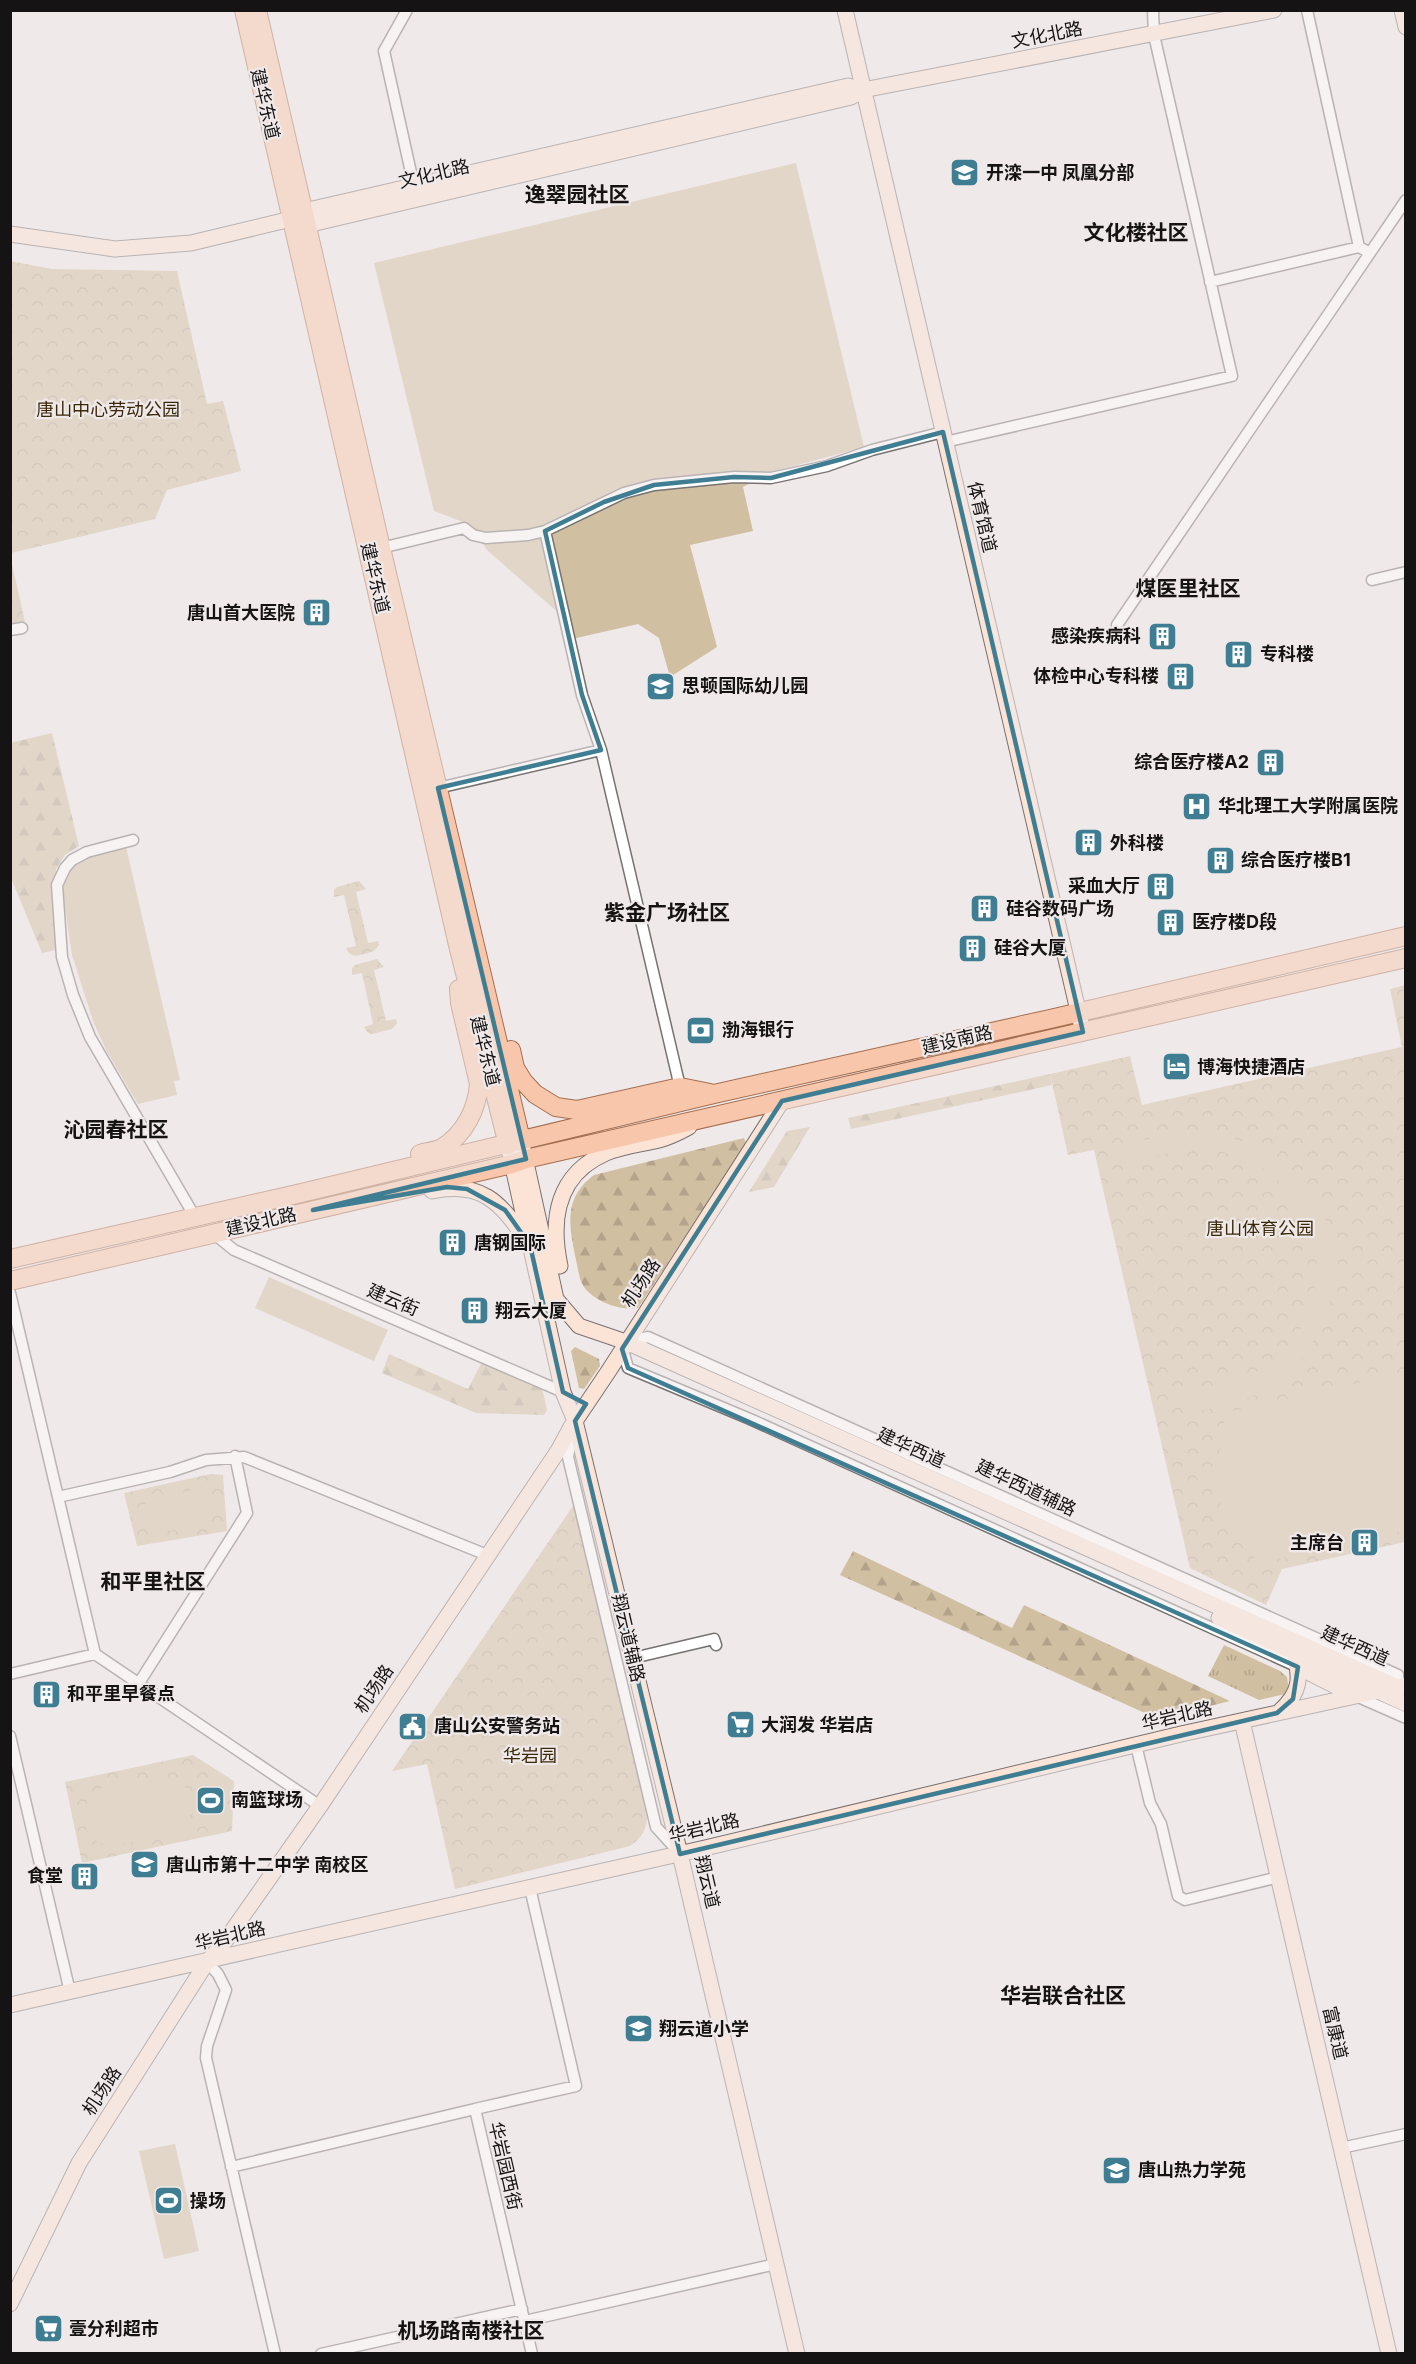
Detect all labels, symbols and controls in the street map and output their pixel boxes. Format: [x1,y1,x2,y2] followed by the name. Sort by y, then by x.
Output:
[1010,17,1084,52] street label: 文化北路
[247,66,284,141] street label: 建华东道
[396,155,471,192] street label: 文化北路
[949,157,981,189] school or university icon: 开滦一中 凤凰分部
[986,162,1134,183] place label: 开滦一中 凤凰分部
[525,182,630,207] district label: 逸翠园社区
[1084,220,1189,245] district label: 文化楼社区
[36,399,180,420] park label: 唐山中心劳动公园
[964,479,1001,554] street label: 体育馆道
[357,540,394,615] street label: 建华东道
[1136,576,1241,601] district label: 煤医里社区
[300,597,332,629] building icon: 唐山首大医院
[187,602,295,623] place label: 唐山首大医院
[1146,620,1178,652] building icon: 感染疾病科
[1051,625,1141,646] place label: 感染疾病科
[1223,638,1255,670] building icon: 专科楼
[1260,643,1314,664] place label: 专科楼
[1164,660,1196,692] building icon: 体检中心专科楼
[1033,665,1159,686] place label: 体检中心专科楼
[645,670,677,702] school or university icon: 思顿国际幼儿园
[682,675,808,696] place label: 思顿国际幼儿园
[1254,746,1286,778] building icon: 综合医疗楼A2
[1134,751,1249,772] place label: 综合医疗楼A2
[1181,790,1213,822] hospital icon: 华北理工大学附属医院
[1218,795,1398,816] place label: 华北理工大学附属医院
[1073,827,1105,859] building icon: 外科楼
[1110,832,1164,853] place label: 外科楼
[1204,844,1236,876] building icon: 综合医疗楼B1
[1241,849,1351,870] place label: 综合医疗楼B1
[1145,870,1177,902] building icon: 采血大厅
[1068,875,1140,896] place label: 采血大厅
[969,893,1001,925] building icon: 硅谷数码广场
[1006,898,1114,919] place label: 硅谷数码广场
[604,900,730,925] district label: 紫金广场社区
[1155,906,1187,938] building icon: 医疗楼D段
[1192,911,1277,932] place label: 医疗楼D段
[957,932,989,964] building icon: 硅谷大厦
[994,937,1066,958] place label: 硅谷大厦
[467,1013,504,1088] street label: 建华东道
[685,1014,717,1046] bank icon: 渤海银行
[722,1019,794,1040] place label: 渤海银行
[919,1021,994,1058] street label: 建设南路
[1160,1051,1192,1083] hotel icon: 博海快捷酒店
[1197,1056,1305,1077] place label: 博海快捷酒店
[64,1117,169,1142] district label: 沁园春社区
[223,1203,298,1240] street label: 建设北路
[1206,1218,1314,1239] park label: 唐山体育公园
[437,1227,469,1259] building icon: 唐钢国际
[474,1232,546,1253] place label: 唐钢国际
[617,1254,664,1311] street label: 机场路
[364,1279,422,1320] street label: 建云街
[458,1295,490,1327] building icon: 翔云大厦
[495,1300,567,1321] place label: 翔云大厦
[874,1423,948,1472] street label: 建华西道
[973,1455,1080,1520] street label: 建华西道辅路
[1349,1527,1381,1559] building icon: 主席台
[1290,1532,1344,1553] place label: 主席台
[101,1569,206,1594] district label: 和平里社区
[608,1592,649,1684] street label: 翔云道辅路
[1318,1621,1392,1670] street label: 建华西道
[350,1660,397,1717] street label: 机场路
[30,1678,62,1710] building icon: 和平里早餐点
[67,1683,175,1704] place label: 和平里早餐点
[1139,1697,1214,1734] street label: 华岩北路
[724,1709,756,1741] supermarket icon: 大润发 华岩店
[397,1710,429,1742] public building icon: 唐山公安警务站
[761,1714,873,1735] place label: 大润发 华岩店
[434,1715,560,1736] place label: 唐山公安警务站
[503,1745,557,1766] park label: 华岩园
[194,1784,226,1816] sports icon: 南篮球场
[231,1789,303,1810] place label: 南篮球场
[666,1809,741,1846] street label: 华岩北路
[129,1849,161,1881] school or university icon: 唐山市第十二中学 南校区
[691,1853,724,1911] street label: 翔云道
[166,1854,368,1875] place label: 唐山市第十二中学 南校区
[68,1860,100,1892] building icon: 食堂
[27,1865,63,1886] place label: 食堂
[192,1917,267,1954] street label: 华岩北路
[1000,1983,1126,2008] district label: 华岩联合社区
[1319,2004,1352,2062] street label: 富康道
[622,2013,654,2045] school or university icon: 翔云道小学
[659,2018,749,2039] place label: 翔云道小学
[78,2062,125,2119] street label: 机场路
[485,2120,526,2212] street label: 华岩园西街
[1101,2154,1133,2186] school or university icon: 唐山热力学苑
[1138,2159,1246,2180] place label: 唐山热力学苑
[153,2185,185,2217] sports icon: 操场
[190,2190,226,2211] place label: 操场
[32,2313,64,2345] supermarket icon: 壹分利超市
[69,2318,159,2339] place label: 壹分利超市
[398,2318,545,2343] district label: 机场路南楼社区

